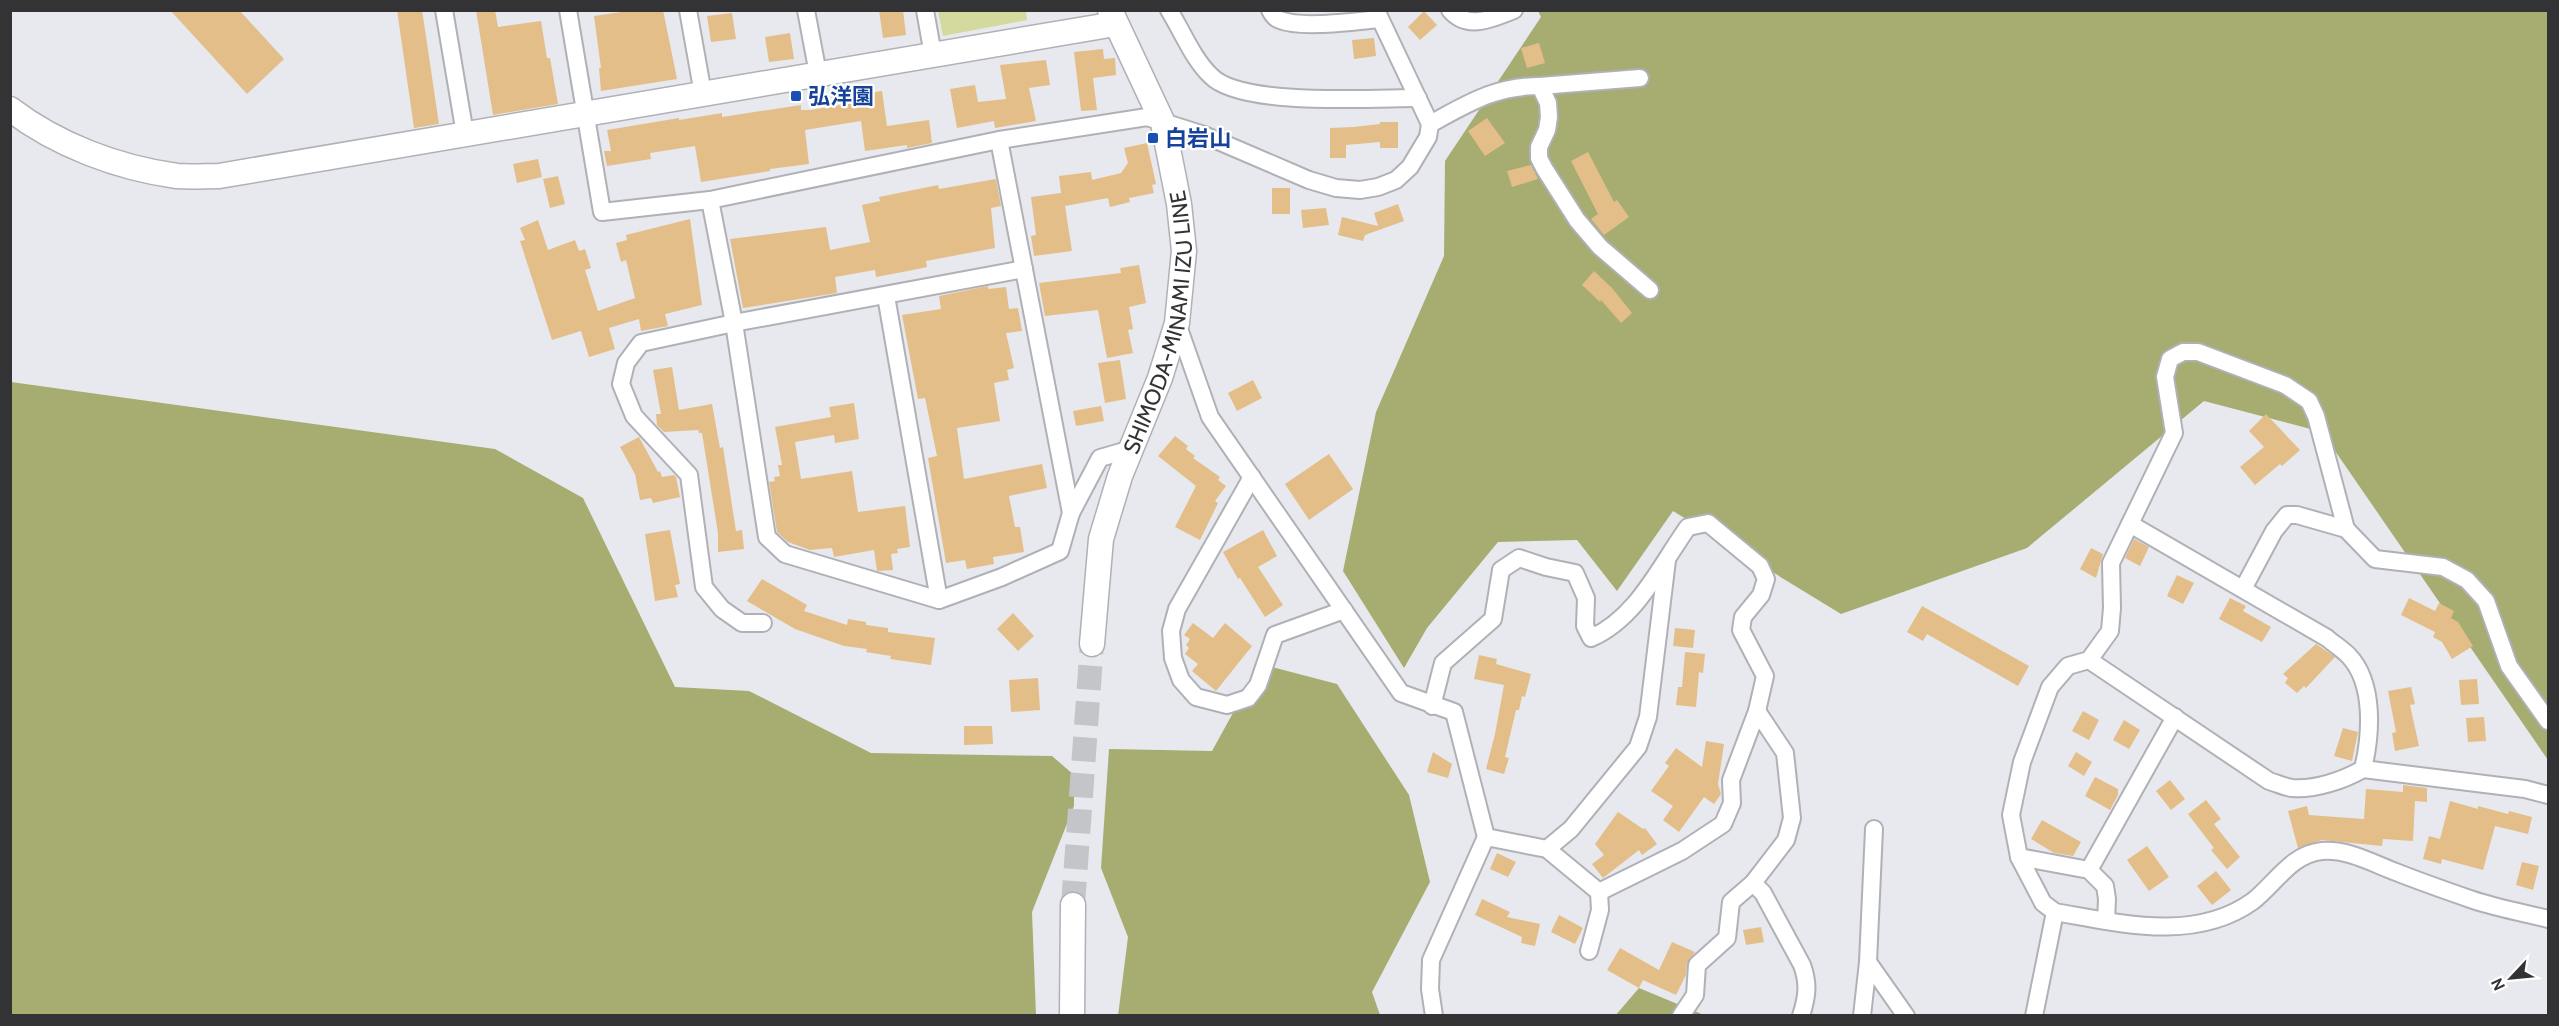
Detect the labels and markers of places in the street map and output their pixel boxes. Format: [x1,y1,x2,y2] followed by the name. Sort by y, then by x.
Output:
[808,83,874,110] place label: 弘洋園
[789,89,803,103] marker: 弘洋園
[1165,125,1231,152] place label: 白岩山
[1146,131,1160,145] marker: 白岩山

